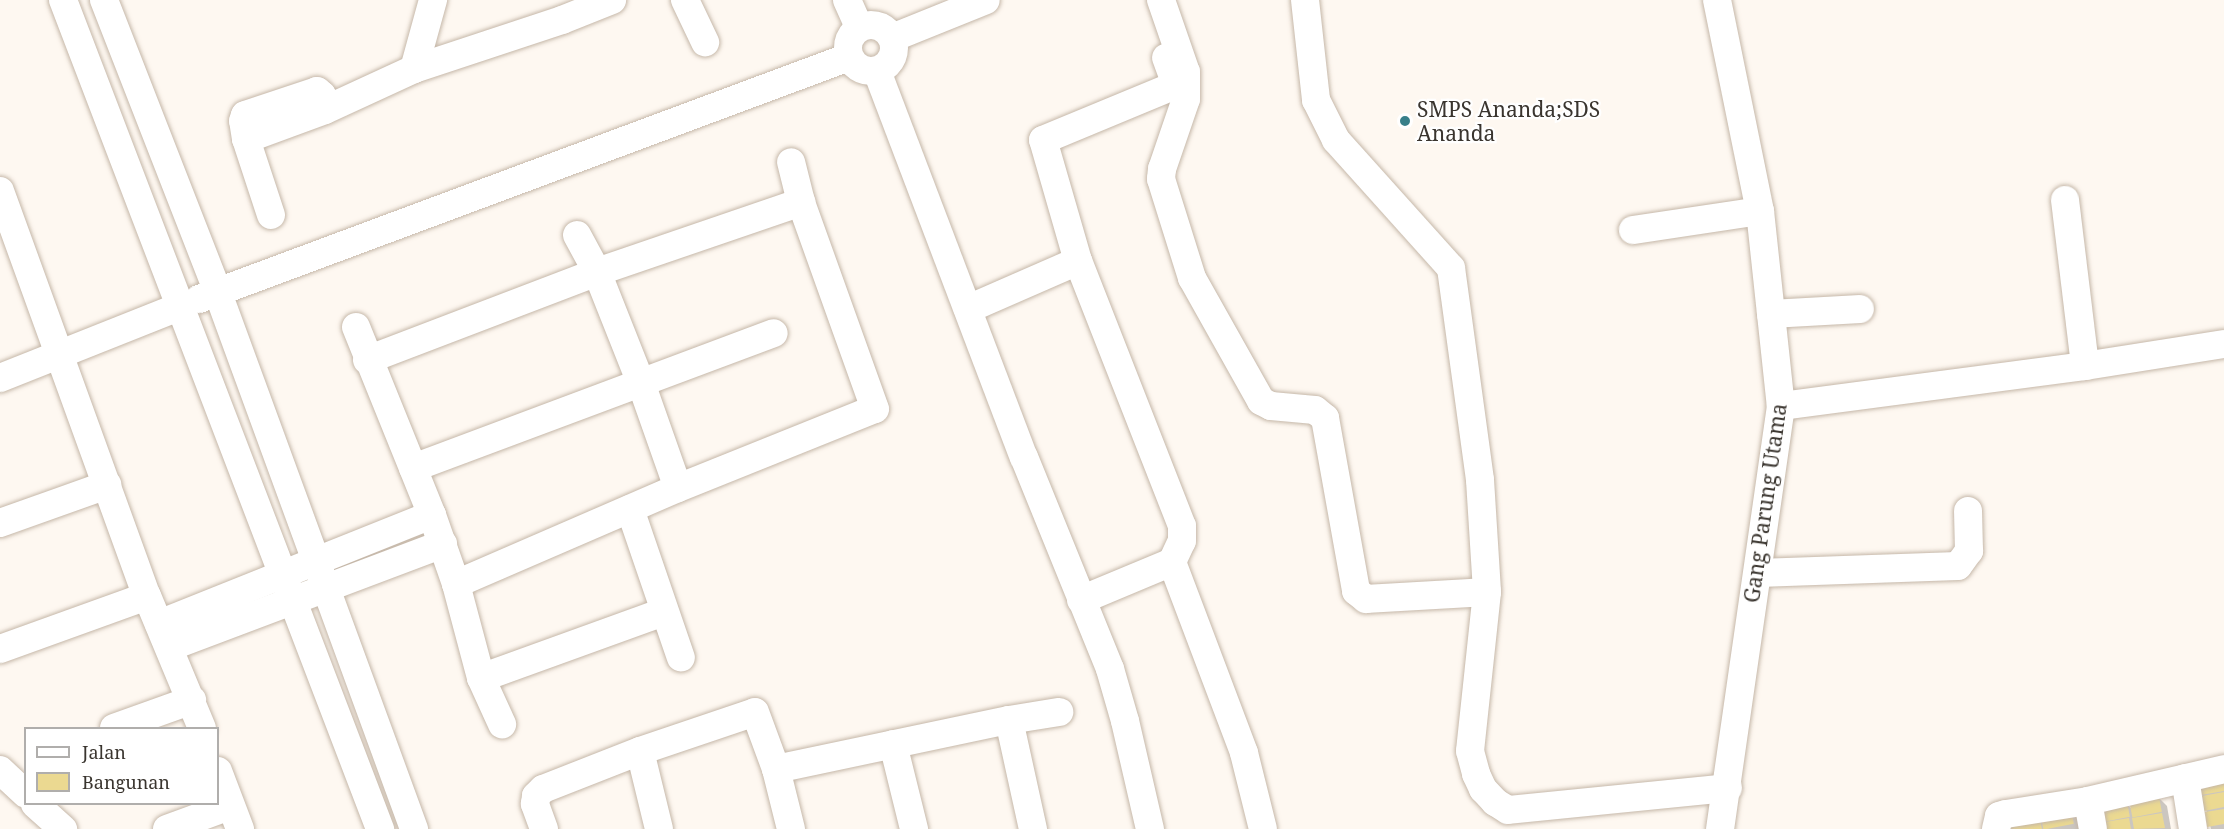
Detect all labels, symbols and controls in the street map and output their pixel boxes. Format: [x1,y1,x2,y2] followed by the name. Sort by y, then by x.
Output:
[1417,96,1600,146] place label: SMPS Ananda;SDS Ananda
[1398,114,1412,128] marker: SMPS Ananda;SDS Ananda
[1739,402,1791,604] street label: Gang Parung Utama
[24,727,219,805] legend
[82,740,126,764] text: Jalan
[82,770,170,794] text: Bangunan

